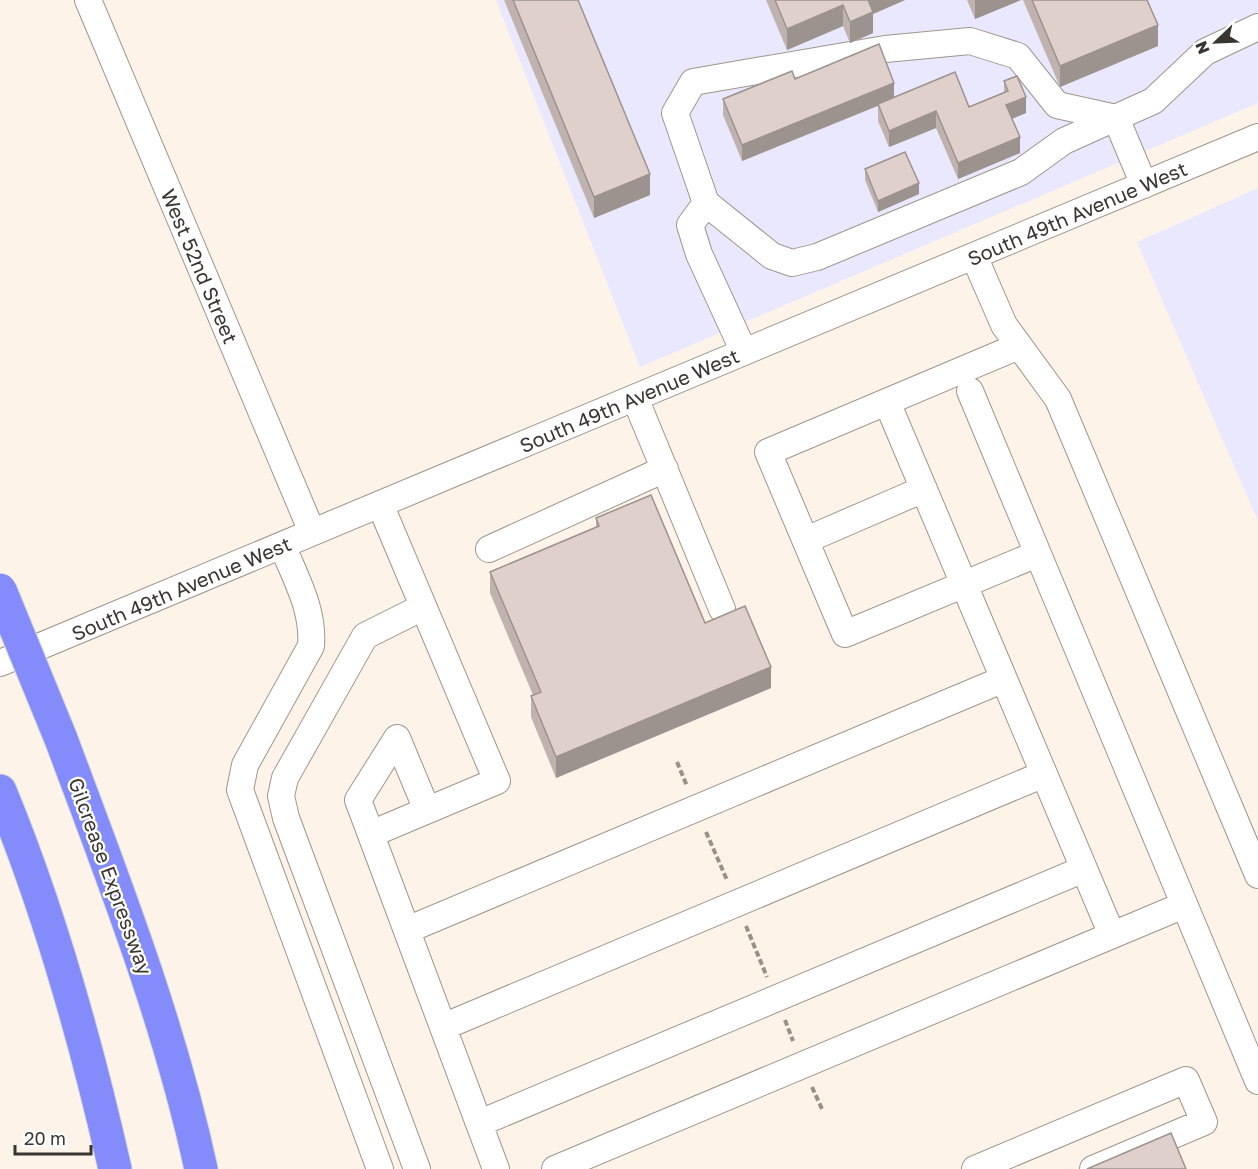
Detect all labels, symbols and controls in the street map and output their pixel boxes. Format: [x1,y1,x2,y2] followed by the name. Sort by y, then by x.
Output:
[1186,12,1246,72] north arrow
[1191,38,1214,57] text: N
[964,156,1190,270] street label: South 49th Avenue West
[157,185,243,347] street label: West 52nd Street
[516,343,742,457] street label: South 49th Avenue West
[68,531,294,645] street label: South 49th Avenue West
[64,774,158,978] street label: Gilcrease Expressway
[15,1118,92,1156] scale bar
[24,1127,66,1149] text: 20 m

